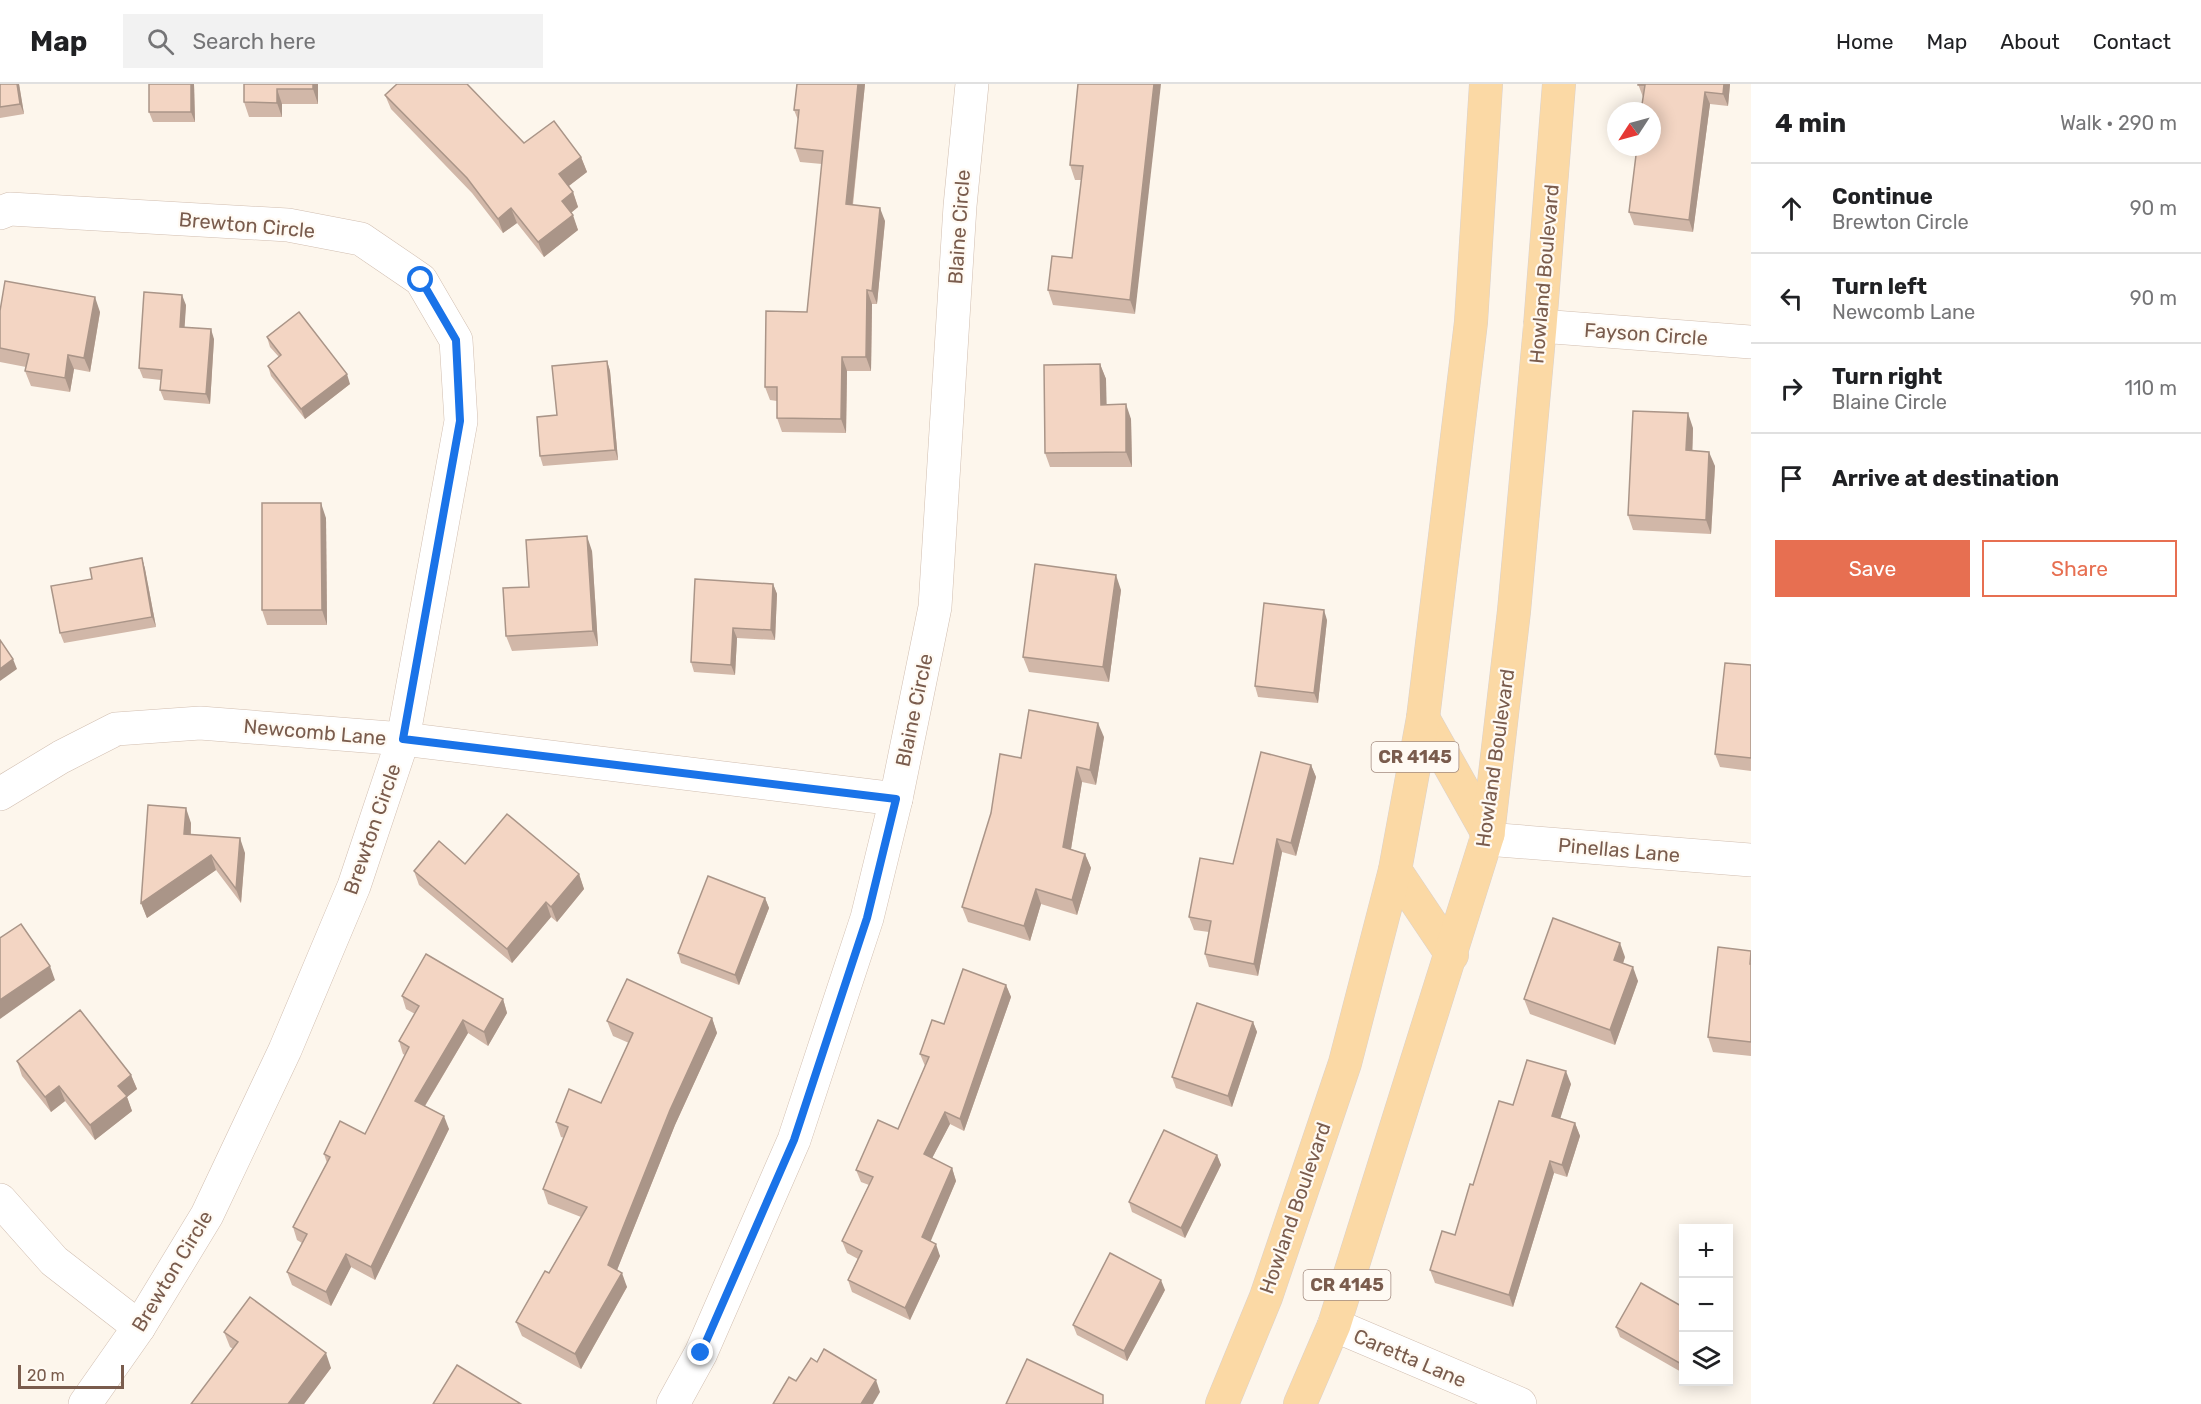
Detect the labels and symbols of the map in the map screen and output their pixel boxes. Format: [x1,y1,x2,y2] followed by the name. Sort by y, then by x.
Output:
[1607,102,1661,156] north arrow
[943,169,975,285] street label: Blaine Circle
[1524,183,1564,365] street label: Howland Boulevard
[178,207,316,243] street label: Brewton Circle
[407,266,433,292] route start
[1583,318,1709,350] street label: Fayson Circle
[890,651,938,769] street label: Blaine Circle
[1471,667,1519,849] street label: Howland Boulevard
[243,714,387,750] street label: Newcomb Lane
[1372,742,1458,772] road number: CR 4145
[338,760,406,898] street label: Brewton Circle
[1557,833,1681,867] street label: Pinellas Lane
[1254,1119,1336,1297] street label: Howland Boulevard
[127,1206,217,1336] street label: Brewton Circle
[1304,1270,1390,1300] road number: CR 4145
[1350,1323,1470,1393] street label: Caretta Lane
[687,1339,713,1365] route end
[18,1362,124,1390] scale bar

